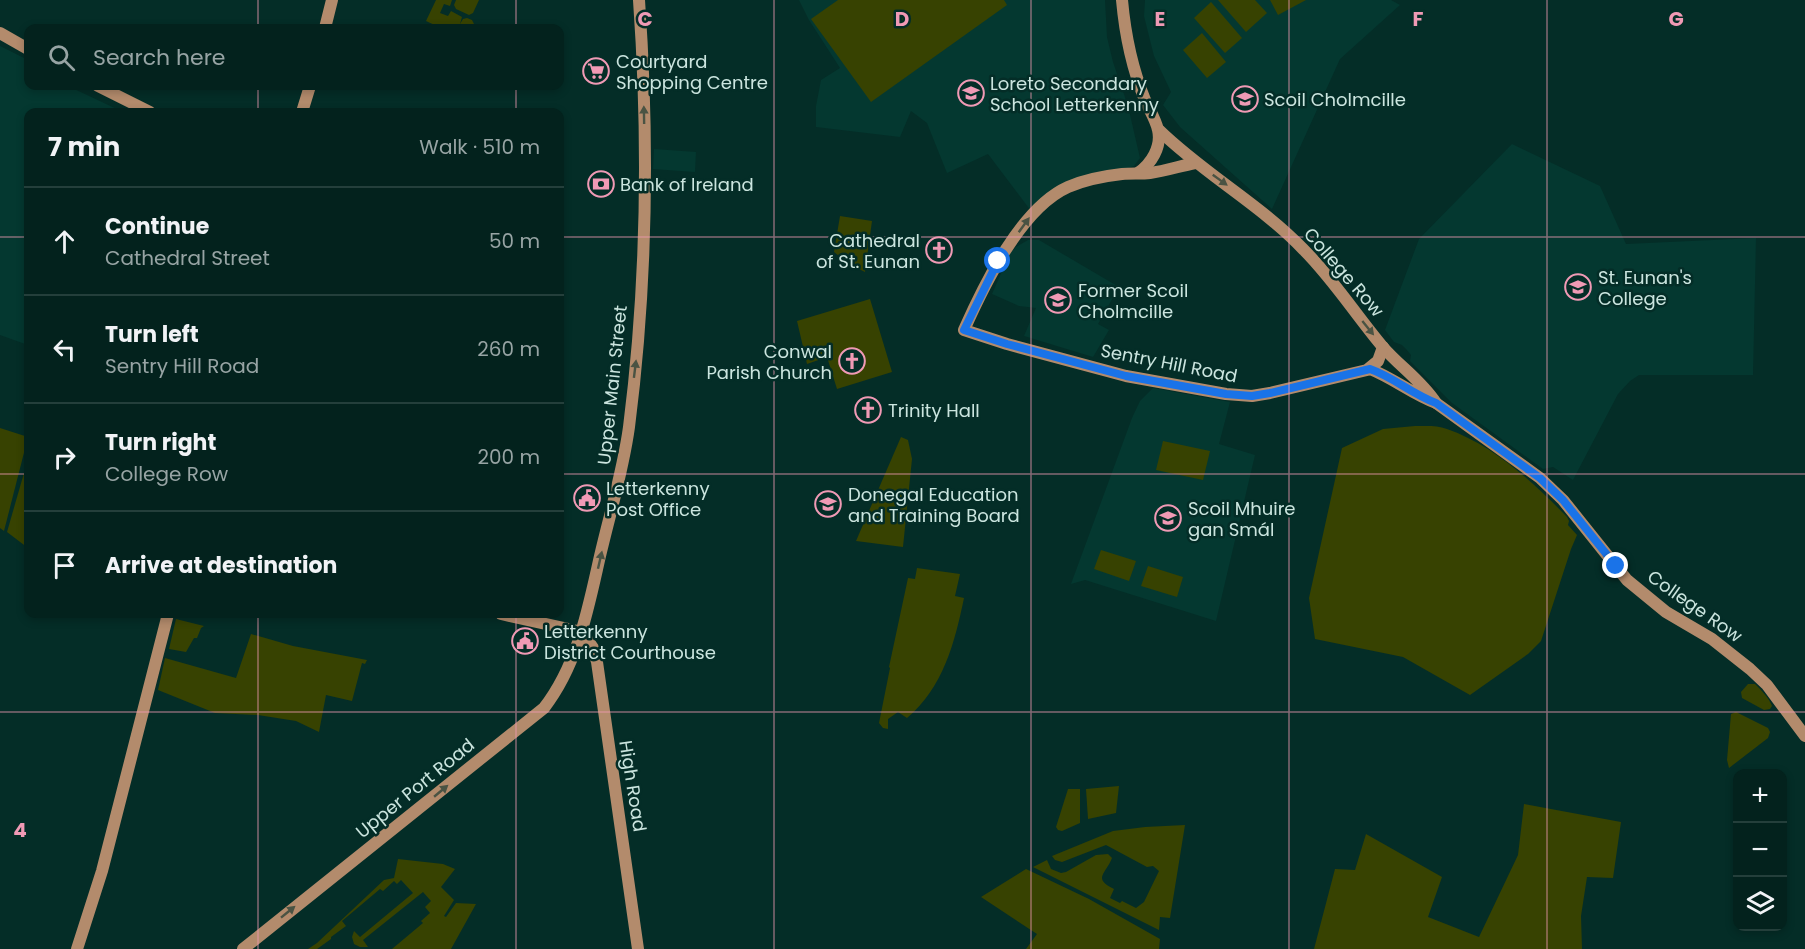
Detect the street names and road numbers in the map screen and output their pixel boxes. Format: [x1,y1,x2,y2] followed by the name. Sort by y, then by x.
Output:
[1298,222,1390,322] street label: College Row
[591,304,633,466] street label: Upper Main Street
[1098,337,1240,389] street label: Sentry Hill Road
[1642,564,1748,648] street label: College Row
[350,732,480,844] street label: Upper Port Road
[613,739,653,833] street label: High Road

